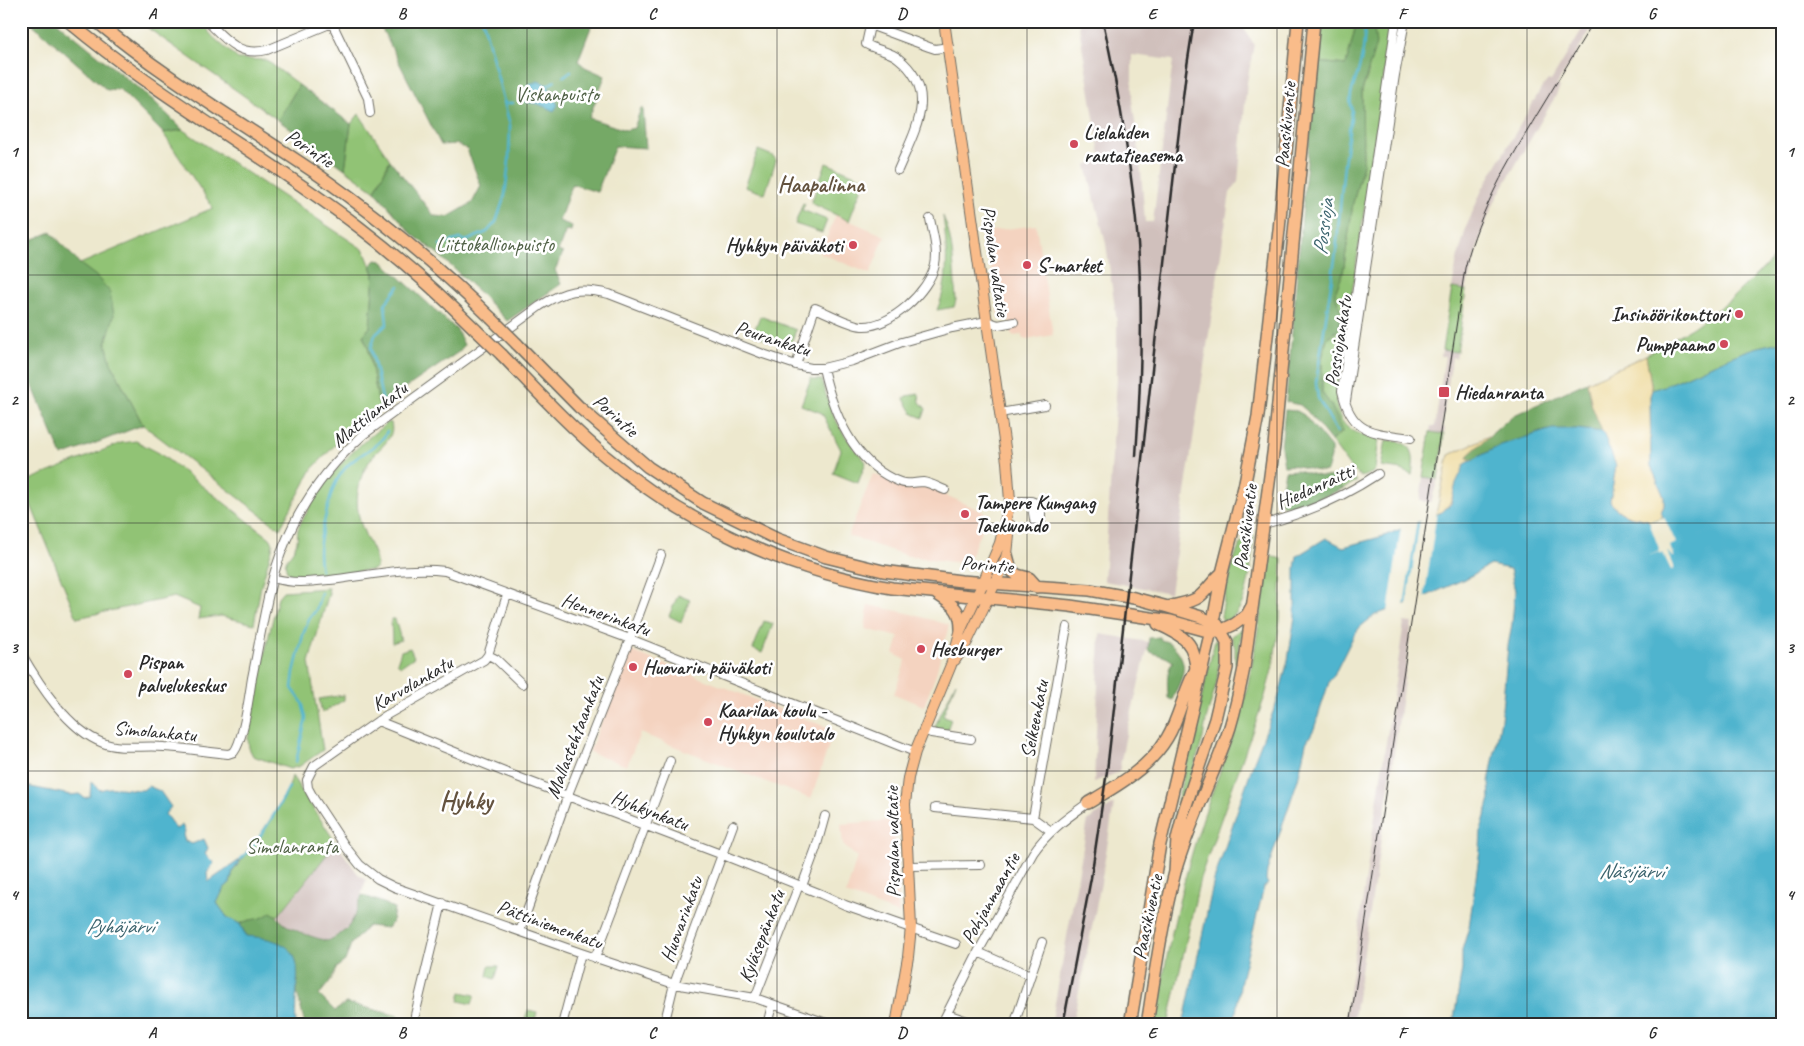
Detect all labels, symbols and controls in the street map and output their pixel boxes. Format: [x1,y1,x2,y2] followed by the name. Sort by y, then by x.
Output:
[148,4,158,24] text: A
[398,4,408,24] text: B
[648,4,658,24] text: C
[897,4,908,24] text: D
[1148,4,1159,24] text: E
[1398,4,1409,24] text: F
[1648,4,1658,24] text: G
[1269,80,1302,169] street label: Paasikiventie
[515,82,601,107] park label: Viskanpuisto
[1084,120,1184,168] place label: Lielahden rautatieasema
[281,123,340,174] street label: Porintie
[1068,138,1080,150] marker: Lielahden rautatieasema
[10,142,19,162] text: 1
[1786,142,1795,162] text: 1
[778,171,866,199] district label: Haapalinna
[1307,196,1340,256] water label: Possioja
[975,204,1016,319] street label: Pispalan valtatie
[436,232,555,257] park label: Liittokallionpuisto
[726,233,846,258] place label: Hyhkyn päiväkoti
[847,239,859,251] marker: Hyhkyn päiväkoti
[1037,253,1104,278] place label: S-market
[1021,259,1033,271] marker: S-market
[1319,292,1358,388] street label: Possiojankatu
[1611,302,1732,327] place label: Insinöörikonttori
[1733,308,1745,320] marker: Insinöörikonttori
[732,315,815,363] street label: Peurankatu
[1636,332,1716,357] place label: Pumppaamo
[1718,338,1730,350] marker: Pumppaamo
[326,375,414,453] street label: Mattilankatu
[1455,380,1545,405] place label: Hiedanranta
[1437,385,1451,399] marker: Hiedanranta
[588,389,645,443] street label: Porintie
[10,390,19,410] text: 2
[1786,390,1795,410] text: 2
[1272,457,1360,515] street label: Hiedanraitti
[1228,481,1263,571] street label: Paasikiventie
[975,490,1097,538] place label: Tampere Kumgang Taekwondo
[959,508,971,520] marker: Tampere Kumgang Taekwondo
[960,550,1016,579] street label: Porintie
[558,587,655,643] street label: Hennerinkatu
[931,637,1004,662] place label: Hesburger
[10,638,19,658] text: 3
[1786,638,1795,658] text: 3
[915,643,927,655] marker: Hesburger
[367,649,459,717] street label: Karvolankatu
[138,650,227,698] place label: Pispan palvelukeskus
[643,655,774,680] place label: Huovarin päiväkoti
[627,661,639,673] marker: Huovarin päiväkoti
[122,668,134,680] marker: Pispan palvelukeskus
[540,671,610,802] street label: Mallastehtaankatu
[1015,676,1055,760] street label: Selkeenkatu
[718,698,835,746] place label: Kaarilan koulu - Hyhkyn koulutalo
[113,715,199,748] street label: Simolankatu
[702,716,714,728] marker: Kaarilan koulu - Hyhkyn koulutalo
[608,784,693,837] street label: Hyhkynkatu
[440,785,495,817] district label: Hyhky
[879,785,906,898] street label: Pispalan valtatie
[246,834,340,859] park label: Simolanranta
[955,847,1026,948] street label: Pohjanmaantie
[1599,858,1668,884] water label: Näsijärvi
[654,871,709,966] street label: Huovarinkatu
[1126,871,1169,962] street label: Paasikiventie
[10,885,19,905] text: 4
[732,885,791,986] street label: Kyläsepänkatu
[1786,885,1795,905] text: 4
[494,894,607,956] street label: Pättiniemenkatu
[86,913,159,939] water label: Pyhäjärvi
[148,1023,158,1043] text: A
[398,1023,408,1043] text: B
[648,1023,658,1043] text: C
[897,1023,908,1043] text: D
[1148,1023,1159,1043] text: E
[1398,1023,1409,1043] text: F
[1648,1023,1658,1043] text: G

